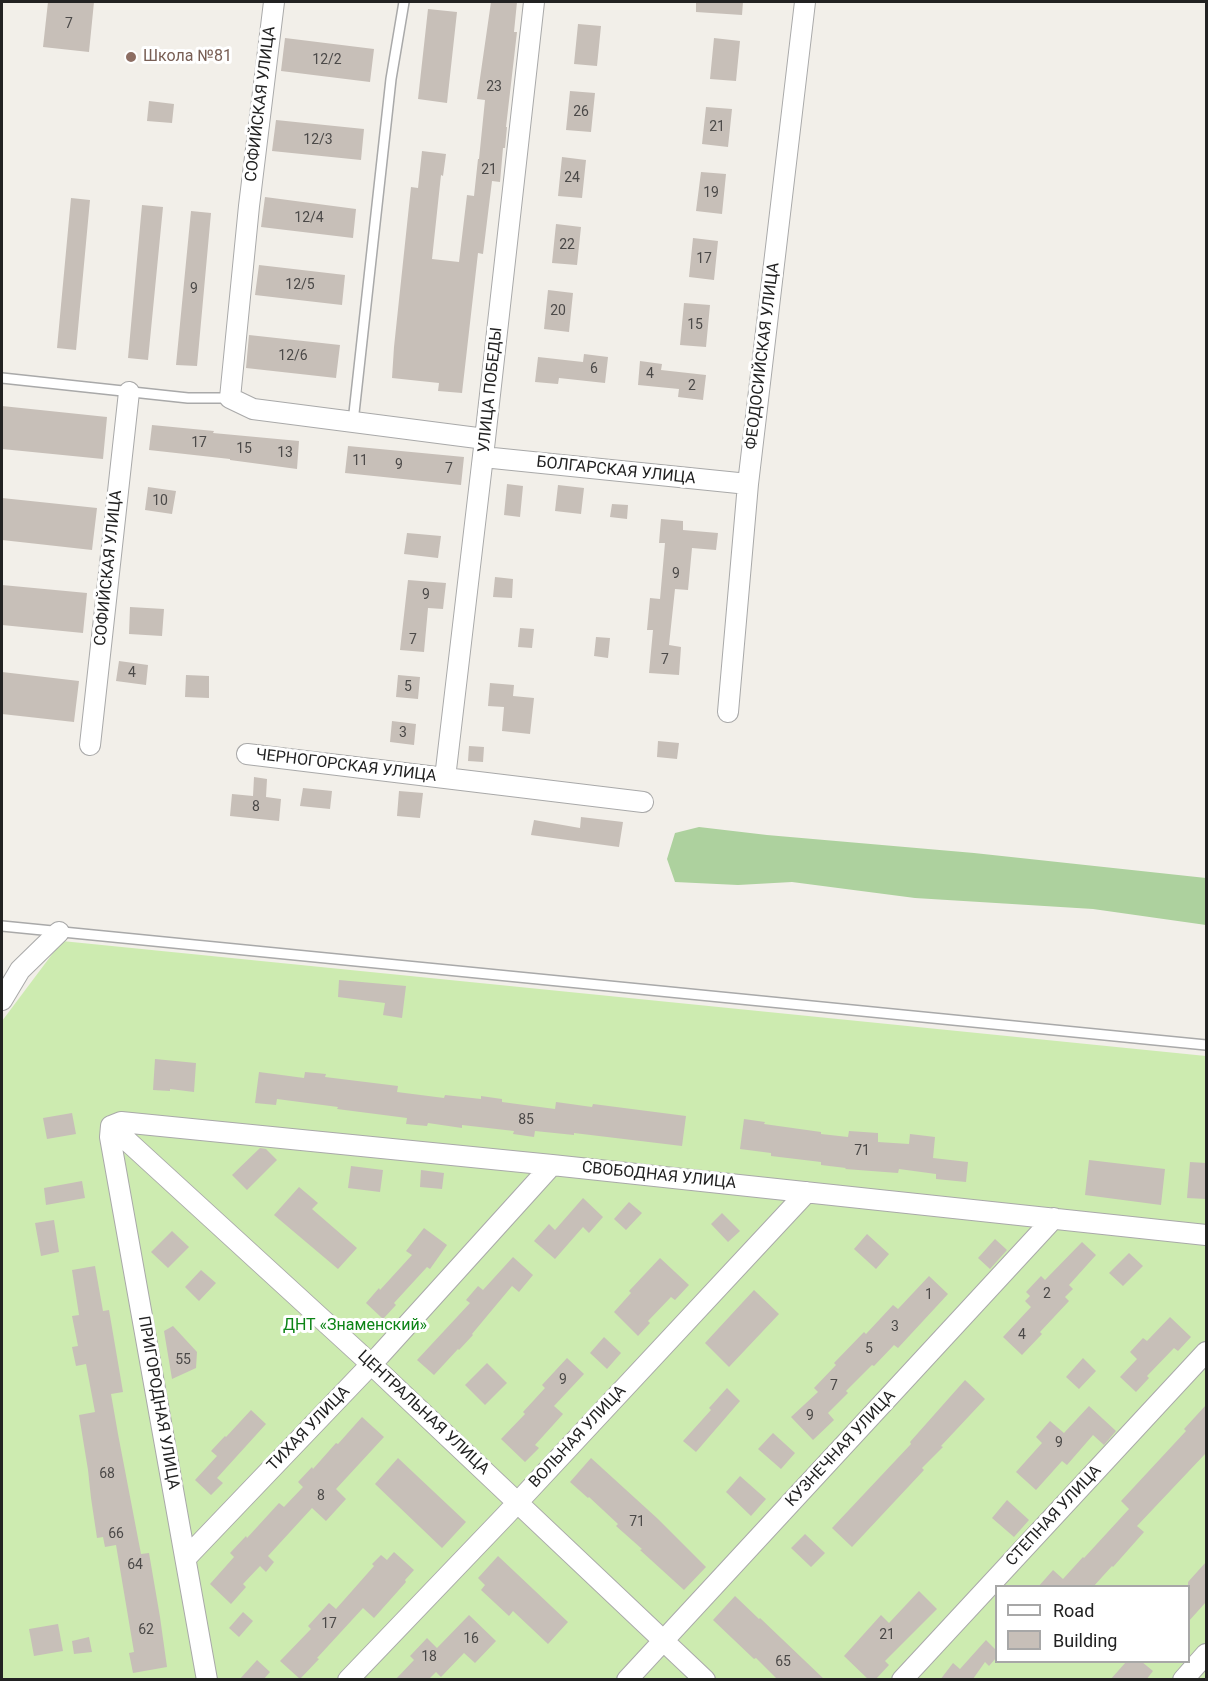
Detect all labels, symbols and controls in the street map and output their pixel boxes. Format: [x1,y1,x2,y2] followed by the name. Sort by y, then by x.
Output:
[65,16,73,32] house number: 7
[242,25,280,183] street label: СОФИЙСКАЯ УЛИЦА
[143,47,232,67] place label: Школа №81
[124,50,138,64] marker: Школа №81
[312,52,342,68] house number: 12/2
[486,79,502,95] house number: 23
[573,104,589,120] house number: 26
[709,119,725,135] house number: 21
[303,132,333,148] house number: 12/3
[481,162,497,178] house number: 21
[564,170,580,186] house number: 24
[703,185,719,201] house number: 19
[294,210,324,226] house number: 12/4
[559,237,575,253] house number: 22
[696,251,712,267] house number: 17
[742,261,784,451] street label: ФЕОДОСИЙСКАЯ УЛИЦА
[285,277,315,293] house number: 12/5
[190,281,198,297] house number: 9
[550,303,566,319] house number: 20
[687,317,703,333] house number: 15
[475,326,507,454] street label: УЛИЦА ПОБЕДЫ
[278,348,308,364] house number: 12/6
[590,361,598,377] house number: 6
[646,366,654,382] house number: 4
[688,378,696,394] house number: 2
[191,435,207,451] house number: 17
[236,441,252,457] house number: 15
[277,445,293,461] house number: 13
[352,453,368,469] house number: 11
[535,453,697,489] street label: БОЛГАРСКАЯ УЛИЦА
[395,457,403,473] house number: 9
[445,461,453,477] house number: 7
[91,489,127,647] street label: СОФИЙСКАЯ УЛИЦА
[152,493,168,509] house number: 10
[672,566,680,582] house number: 9
[422,587,430,603] house number: 9
[409,632,417,648] house number: 7
[661,652,669,668] house number: 7
[128,665,136,681] house number: 4
[404,679,412,695] house number: 5
[399,725,407,741] house number: 3
[255,745,437,787] street label: ЧЕРНОГОРСКАЯ УЛИЦА
[252,799,260,815] house number: 8
[518,1112,534,1128] house number: 85
[854,1143,870,1159] house number: 71
[581,1158,737,1194] street label: СВОБОДНАЯ УЛИЦА
[1043,1286,1051,1302] house number: 2
[925,1287,933,1303] house number: 1
[133,1315,183,1491] street label: ПРИГОРОДНАЯ УЛИЦА
[283,1316,427,1336] park label: ДНТ «Знаменский»
[891,1319,899,1335] house number: 3
[1018,1327,1026,1343] house number: 4
[865,1341,873,1357] house number: 5
[353,1347,493,1479] street label: ЦЕНТРАЛЬНАЯ УЛИЦА
[175,1352,191,1368] house number: 55
[559,1372,567,1388] house number: 9
[830,1378,838,1394] house number: 7
[526,1382,630,1492] street label: ВОЛЬНАЯ УЛИЦА
[264,1383,354,1475] street label: ТИХАЯ УЛИЦА
[782,1387,900,1511] street label: КУЗНЕЧНАЯ УЛИЦА
[806,1408,814,1424] house number: 9
[1055,1435,1063,1451] house number: 9
[1002,1462,1106,1570] street label: СТЕПНАЯ УЛИЦА
[99,1466,115,1482] house number: 68
[317,1488,325,1504] house number: 8
[629,1514,645,1530] house number: 71
[108,1526,124,1542] house number: 66
[127,1557,143,1573] house number: 64
[995,1585,1190,1663] legend
[1053,1600,1094,1621] text: Road
[321,1616,337,1632] house number: 17
[138,1622,154,1638] house number: 62
[879,1627,895,1643] house number: 21
[1053,1630,1117,1651] text: Building
[463,1631,479,1647] house number: 16
[421,1649,437,1665] house number: 18
[775,1654,791,1670] house number: 65

